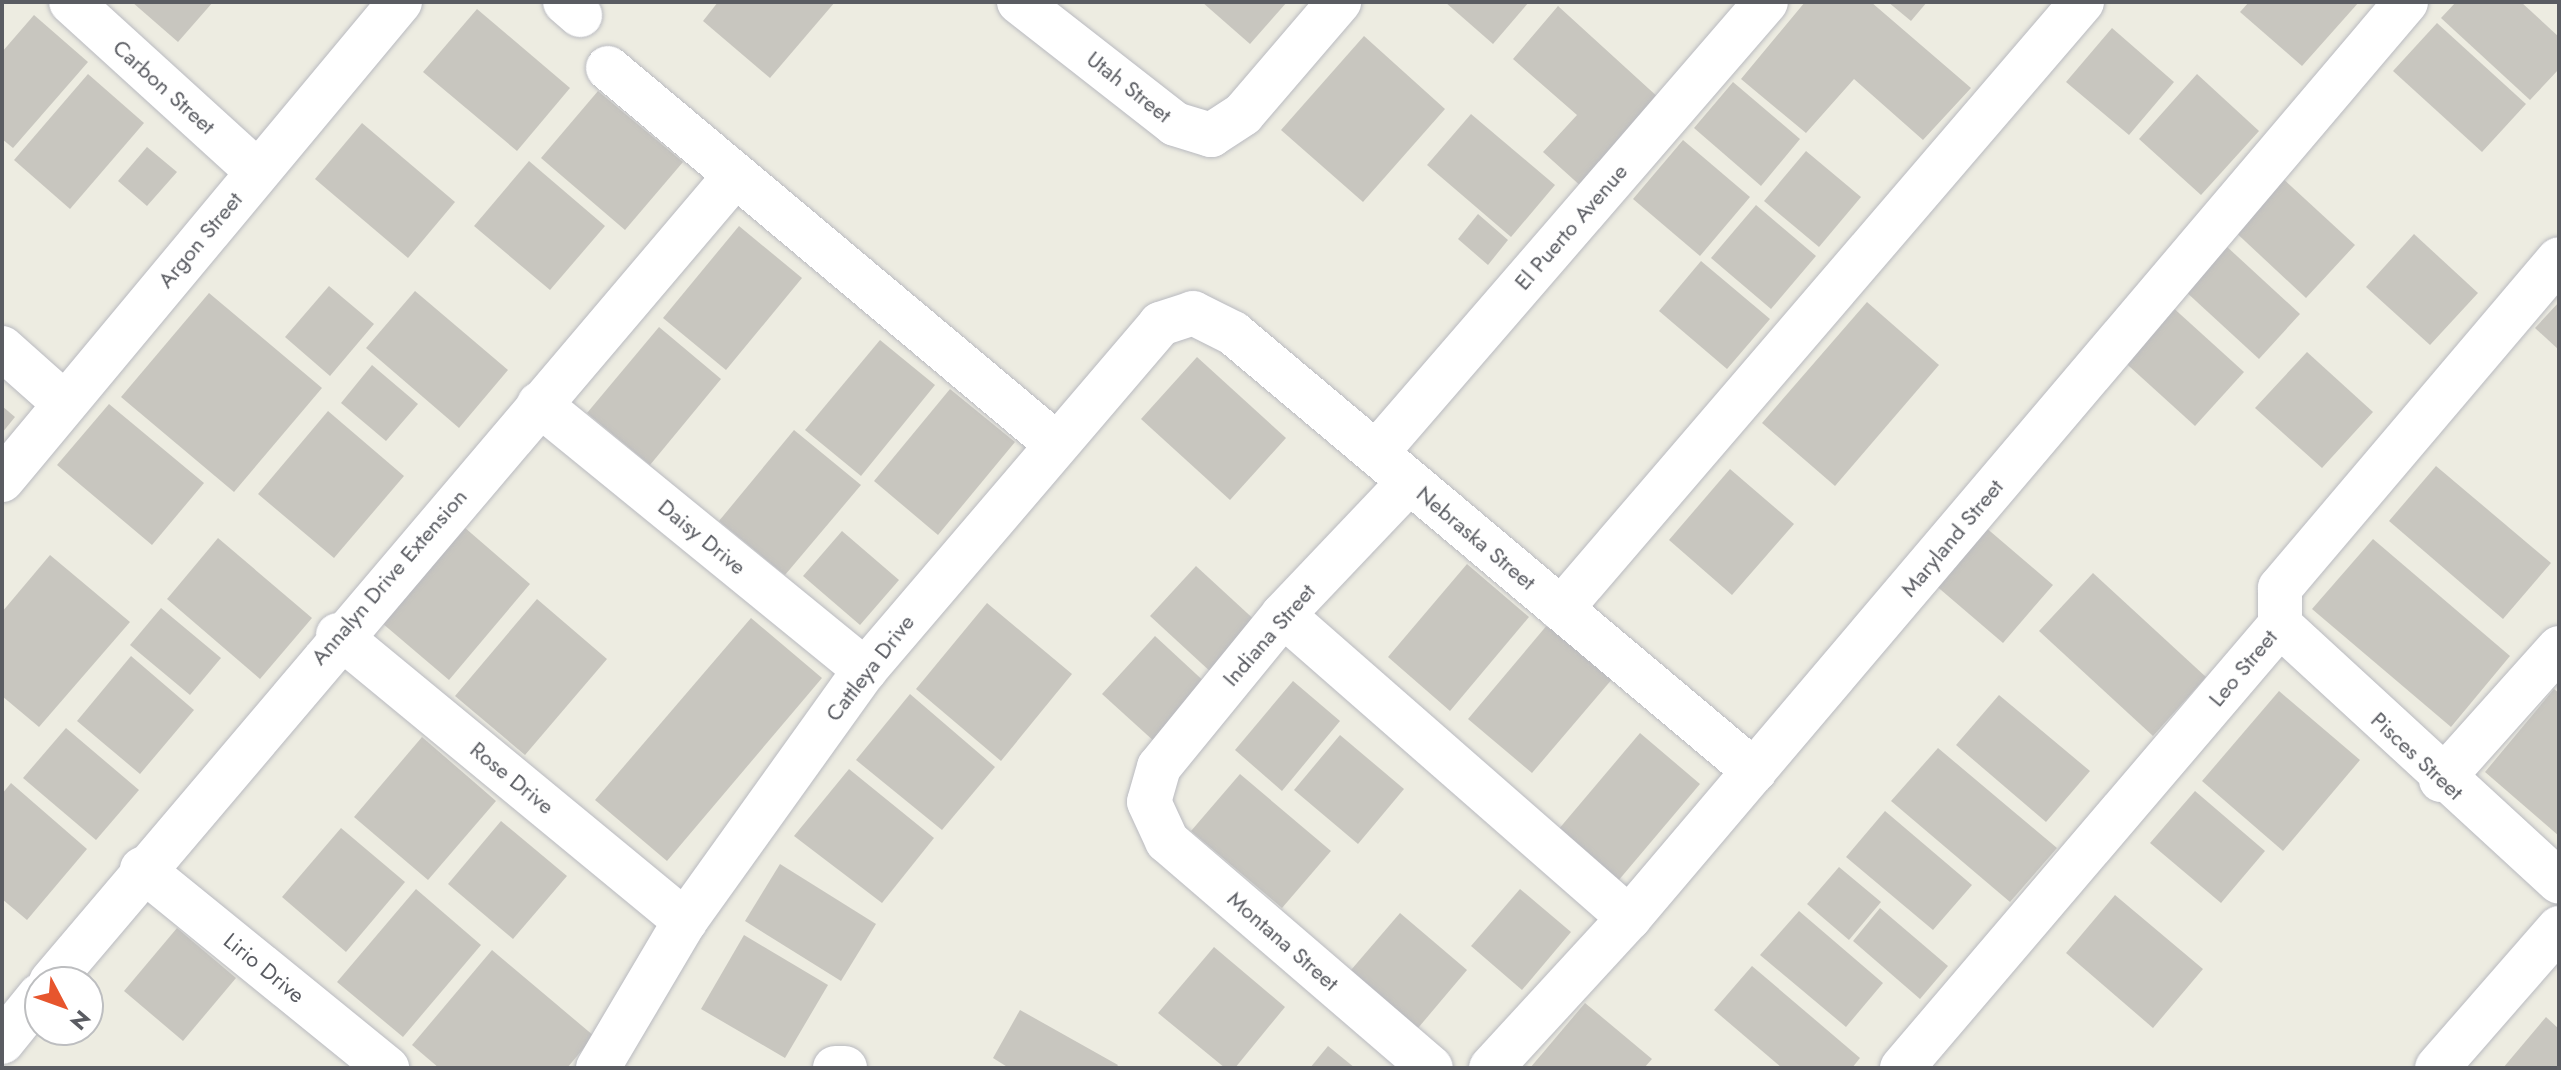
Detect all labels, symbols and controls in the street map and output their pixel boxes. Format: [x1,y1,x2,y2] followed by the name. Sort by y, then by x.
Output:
[107,34,221,140] street label: Carbon Street
[1081,46,1177,128] street label: Utah Street
[1509,159,1633,295] street label: El Puerto Avenue
[152,187,248,293] street label: Argon Street
[1895,474,2009,602] street label: Maryland Street
[1411,481,1541,595] street label: Nebraska Street
[305,484,473,670] street label: Annalyn Drive Extension
[653,494,751,580] street label: Daisy Drive
[1217,578,1321,692] street label: Indiana Street
[820,609,920,727] street label: Cattleya Drive
[2203,624,2283,712] street label: Leo Street
[2365,707,2469,805] street label: Pisces Street
[465,736,559,820] street label: Rose Drive
[1222,886,1344,996] street label: Montana Street
[218,927,310,1009] street label: Lirio Drive
[24,966,104,1046] north arrow
[63,1003,98,1038] text: N

